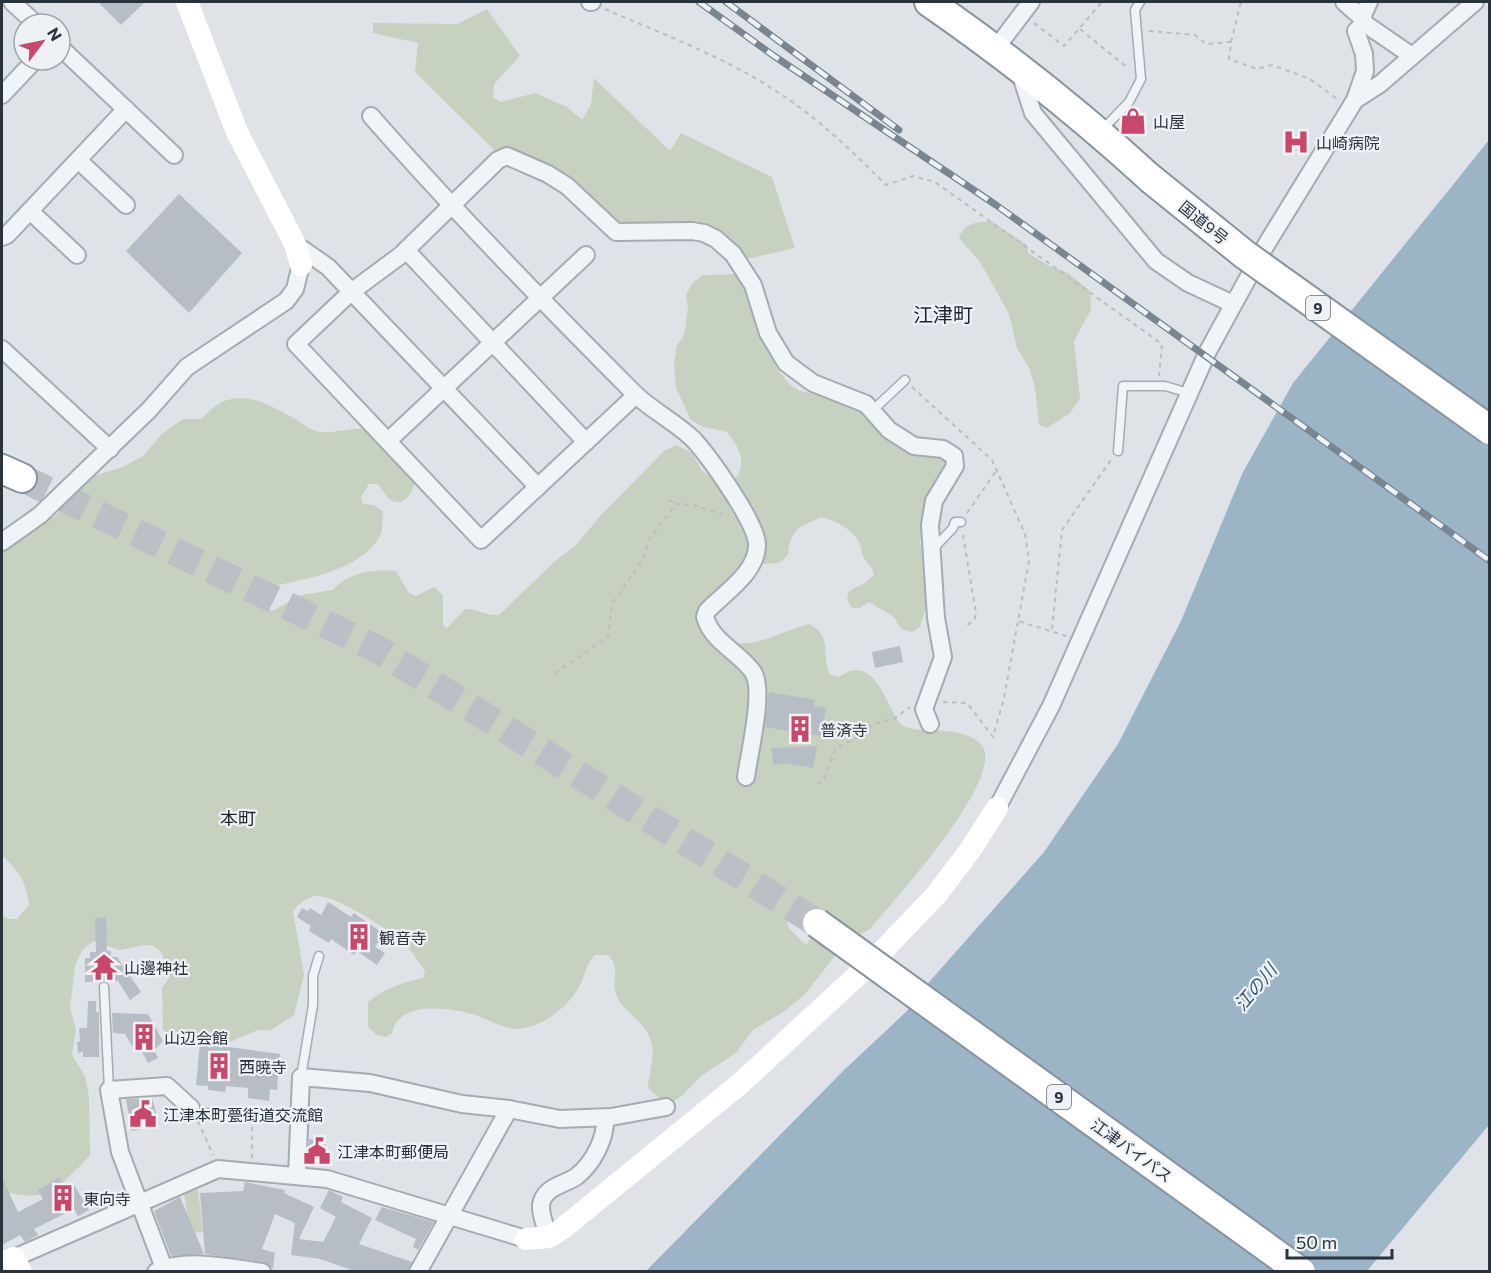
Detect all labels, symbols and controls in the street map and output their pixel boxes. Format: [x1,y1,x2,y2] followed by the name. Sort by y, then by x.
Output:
[12,12,72,72] north arrow
[44,24,66,44] text: N
[1118,106,1148,136] shop icon: 山屋
[1153,112,1185,131] place label: 山屋
[1281,127,1311,157] hospital icon: 山崎病院
[1316,133,1380,152] place label: 山崎病院
[1176,196,1232,248] street label: 国道9号
[1306,296,1330,320] road number: 9
[913,302,973,326] district label: 江津町
[785,714,815,744] building icon: 普済寺
[820,720,868,739] place label: 普済寺
[220,807,256,829] district label: 本町
[344,922,374,952] building icon: 観音寺
[379,928,427,947] place label: 観音寺
[89,952,119,982] temple icon: 山邊神社
[124,958,188,977] place label: 山邊神社
[1229,958,1282,1015] water label: 江の川
[129,1022,159,1052] building icon: 山辺会館
[164,1028,228,1047] place label: 山辺会館
[204,1051,234,1081] building icon: 西暁寺
[239,1057,287,1076] place label: 西暁寺
[1047,1085,1071,1109] road number: 9
[128,1099,158,1129] public building icon: 江津本町甍街道交流館
[163,1105,323,1124] place label: 江津本町甍街道交流館
[1088,1114,1176,1186] street label: 江津バイパス
[302,1136,332,1166] public building icon: 江津本町郵便局
[337,1142,449,1161] place label: 江津本町郵便局
[48,1183,78,1213] building icon: 東向寺
[83,1189,131,1208] place label: 東向寺
[1287,1222,1392,1260] scale bar
[1296,1231,1337,1253] text: 50 m

